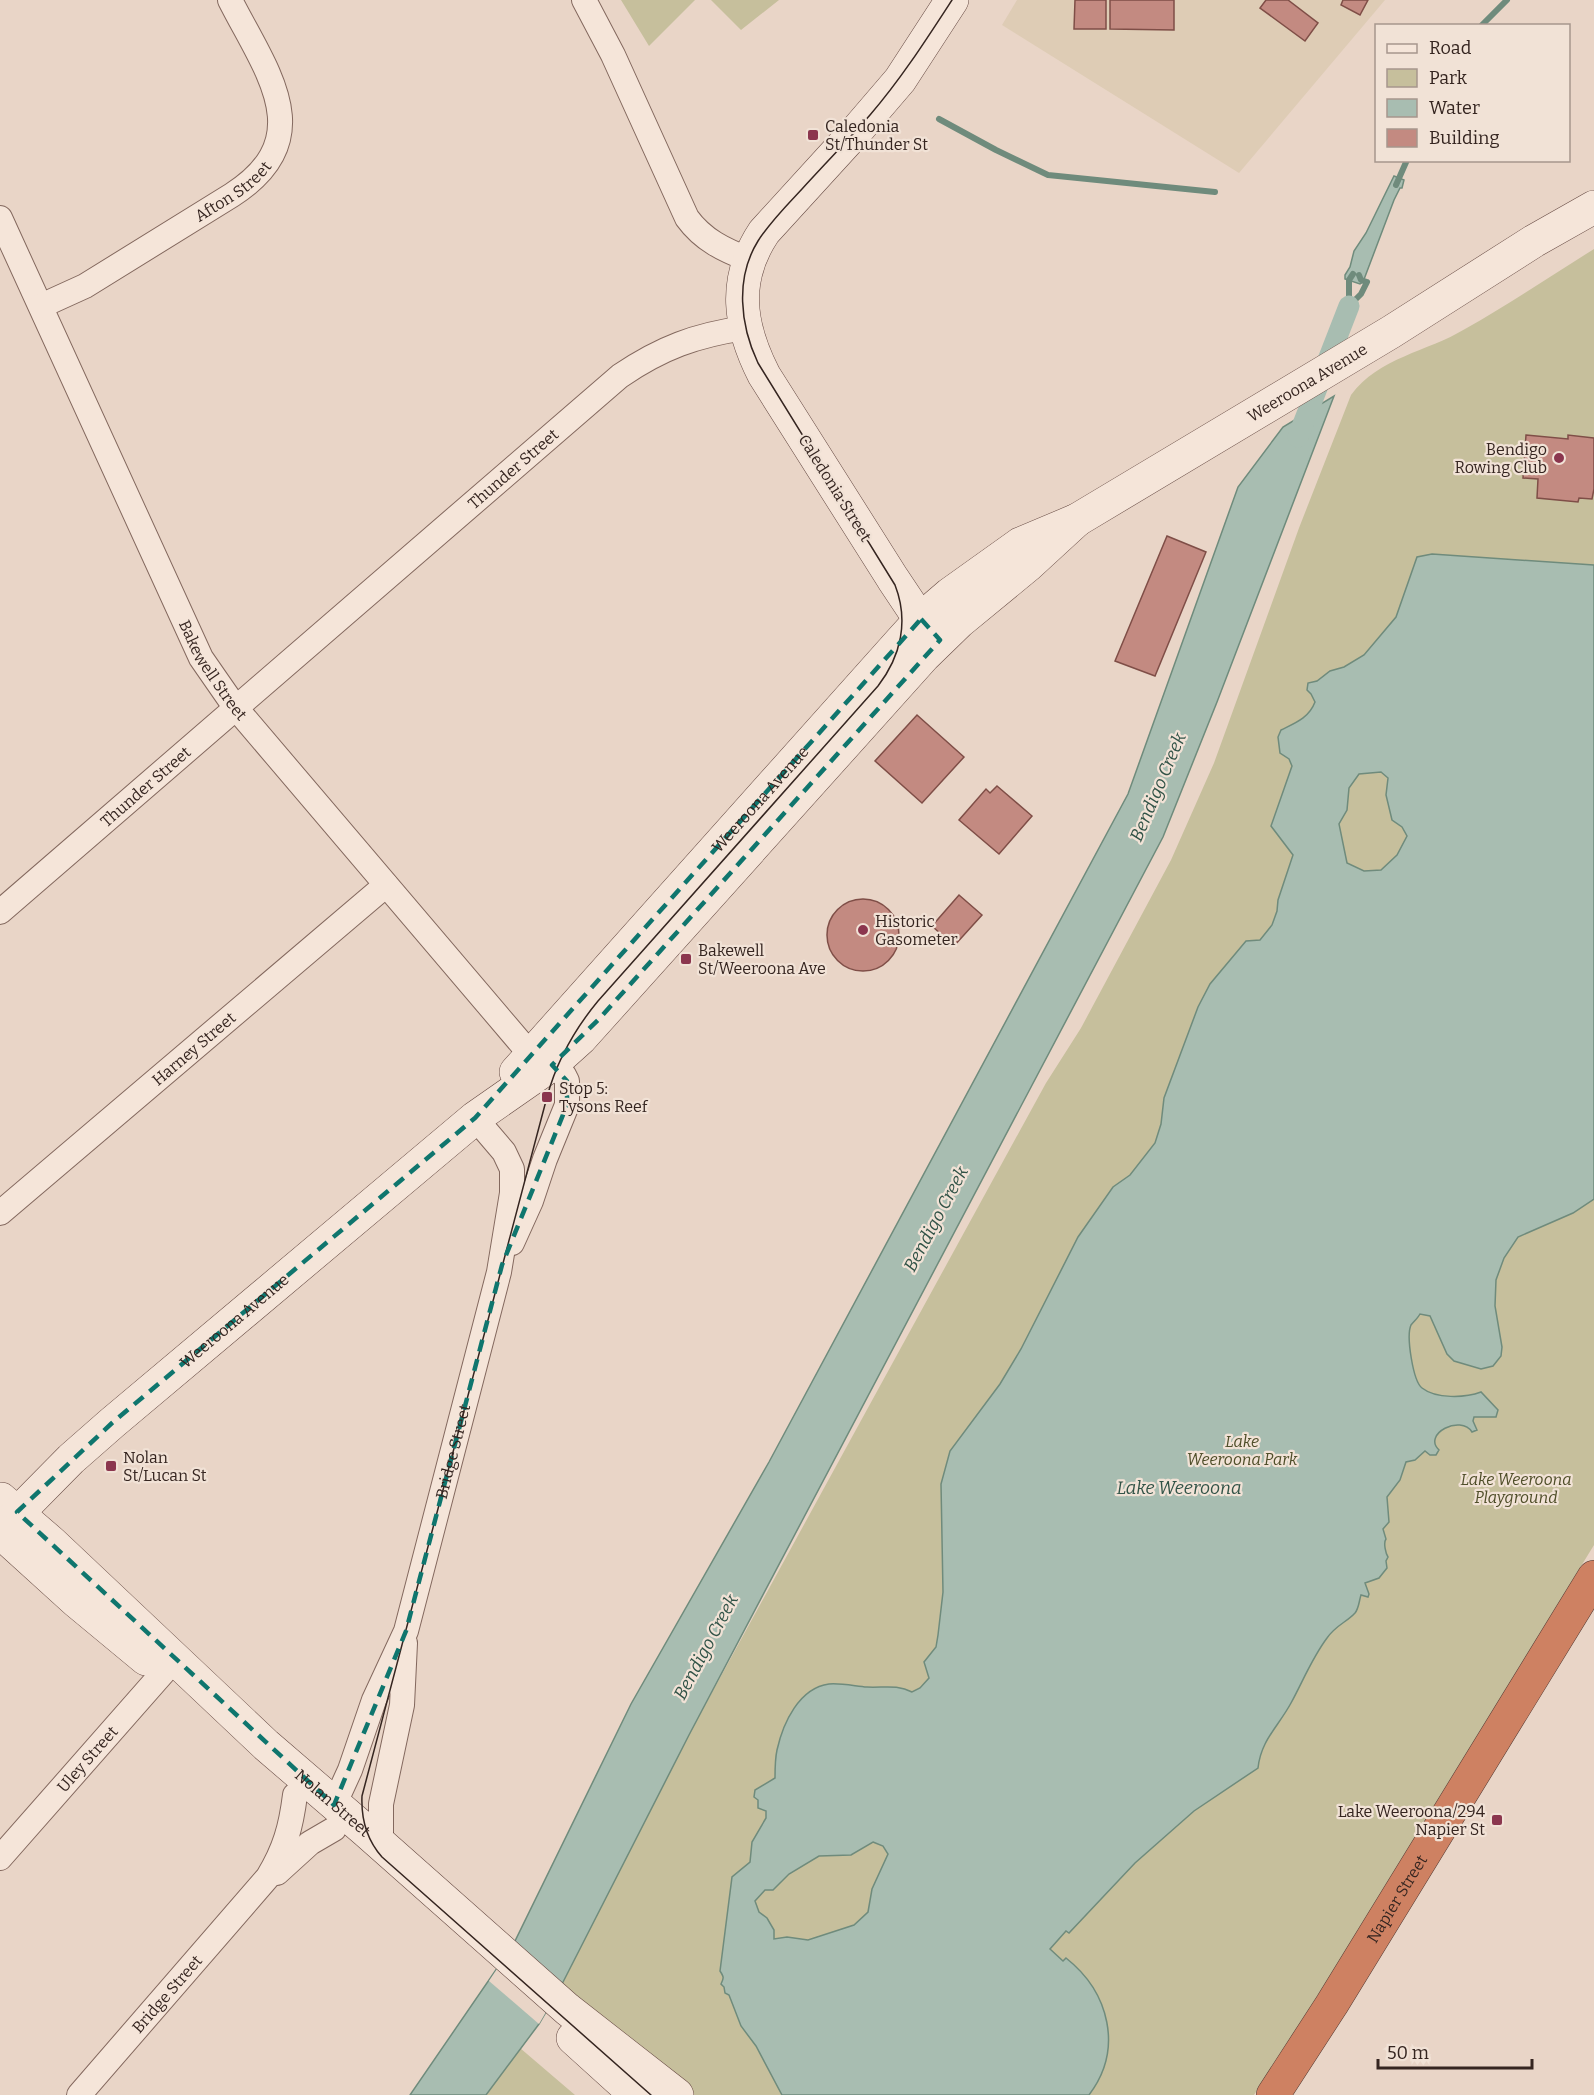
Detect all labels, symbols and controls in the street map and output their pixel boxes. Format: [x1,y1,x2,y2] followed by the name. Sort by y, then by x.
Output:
[1375,24,1570,162] legend
[1429,37,1472,59] text: Road
[1429,67,1468,89] text: Park
[1429,97,1480,119] text: Water
[825,117,928,154] place label: Caledonia St/Thunder St
[1429,127,1500,149] text: Building
[806,128,820,142] marker: Caledonia St/Thunder St
[191,157,275,225] street label: Afton Street
[1244,339,1370,425] street label: Weeroona Avenue
[464,424,562,513] street label: Thunder Street
[794,431,876,545] street label: Caledonia Street
[1455,440,1547,477] place label: Bendigo Rowing Club
[1552,451,1566,465] marker: Bendigo Rowing Club
[175,617,251,724] street label: Bakewell Street
[1125,729,1191,845] water label: Bendigo Creek
[96,742,194,831] street label: Thunder Street
[707,742,812,856] street label: Weeroona Avenue
[875,912,958,949] place label: Historic Gasometer
[856,923,870,937] marker: Historic Gasometer
[698,941,826,978] place label: Bakewell St/Weeroona Ave
[679,952,693,966] marker: Bakewell St/Weeroona Ave
[148,1008,239,1089] street label: Harney Street
[559,1079,649,1116] place label: Stop 5: Tysons Reef
[540,1090,554,1104] marker: Stop 5: Tysons Reef
[899,1162,973,1275] water label: Bendigo Creek
[176,1269,292,1372] street label: Weeroona Avenue
[431,1402,474,1501] street label: Bridge Street
[1187,1432,1298,1469] park label: Lake Weeroona Park
[123,1448,207,1485] place label: Nolan St/Lucan St
[104,1459,118,1473] marker: Nolan St/Lucan St
[1460,1470,1572,1507] park label: Lake Weeroona Playground
[1116,1477,1242,1499] water label: Lake Weeroona
[669,1590,743,1703] water label: Bendigo Creek
[53,1722,121,1796] street label: Uley Street
[291,1765,375,1840] street label: Nolan Street
[1338,1802,1486,1839] place label: Lake Weeroona/294 Napier St
[1490,1813,1504,1827] marker: Lake Weeroona/294 Napier St
[1362,1851,1431,1946] street label: Napier Street
[128,1951,206,2037] street label: Bridge Street
[1378,2032,1532,2070] scale bar
[1387,2042,1429,2064] text: 50 m

